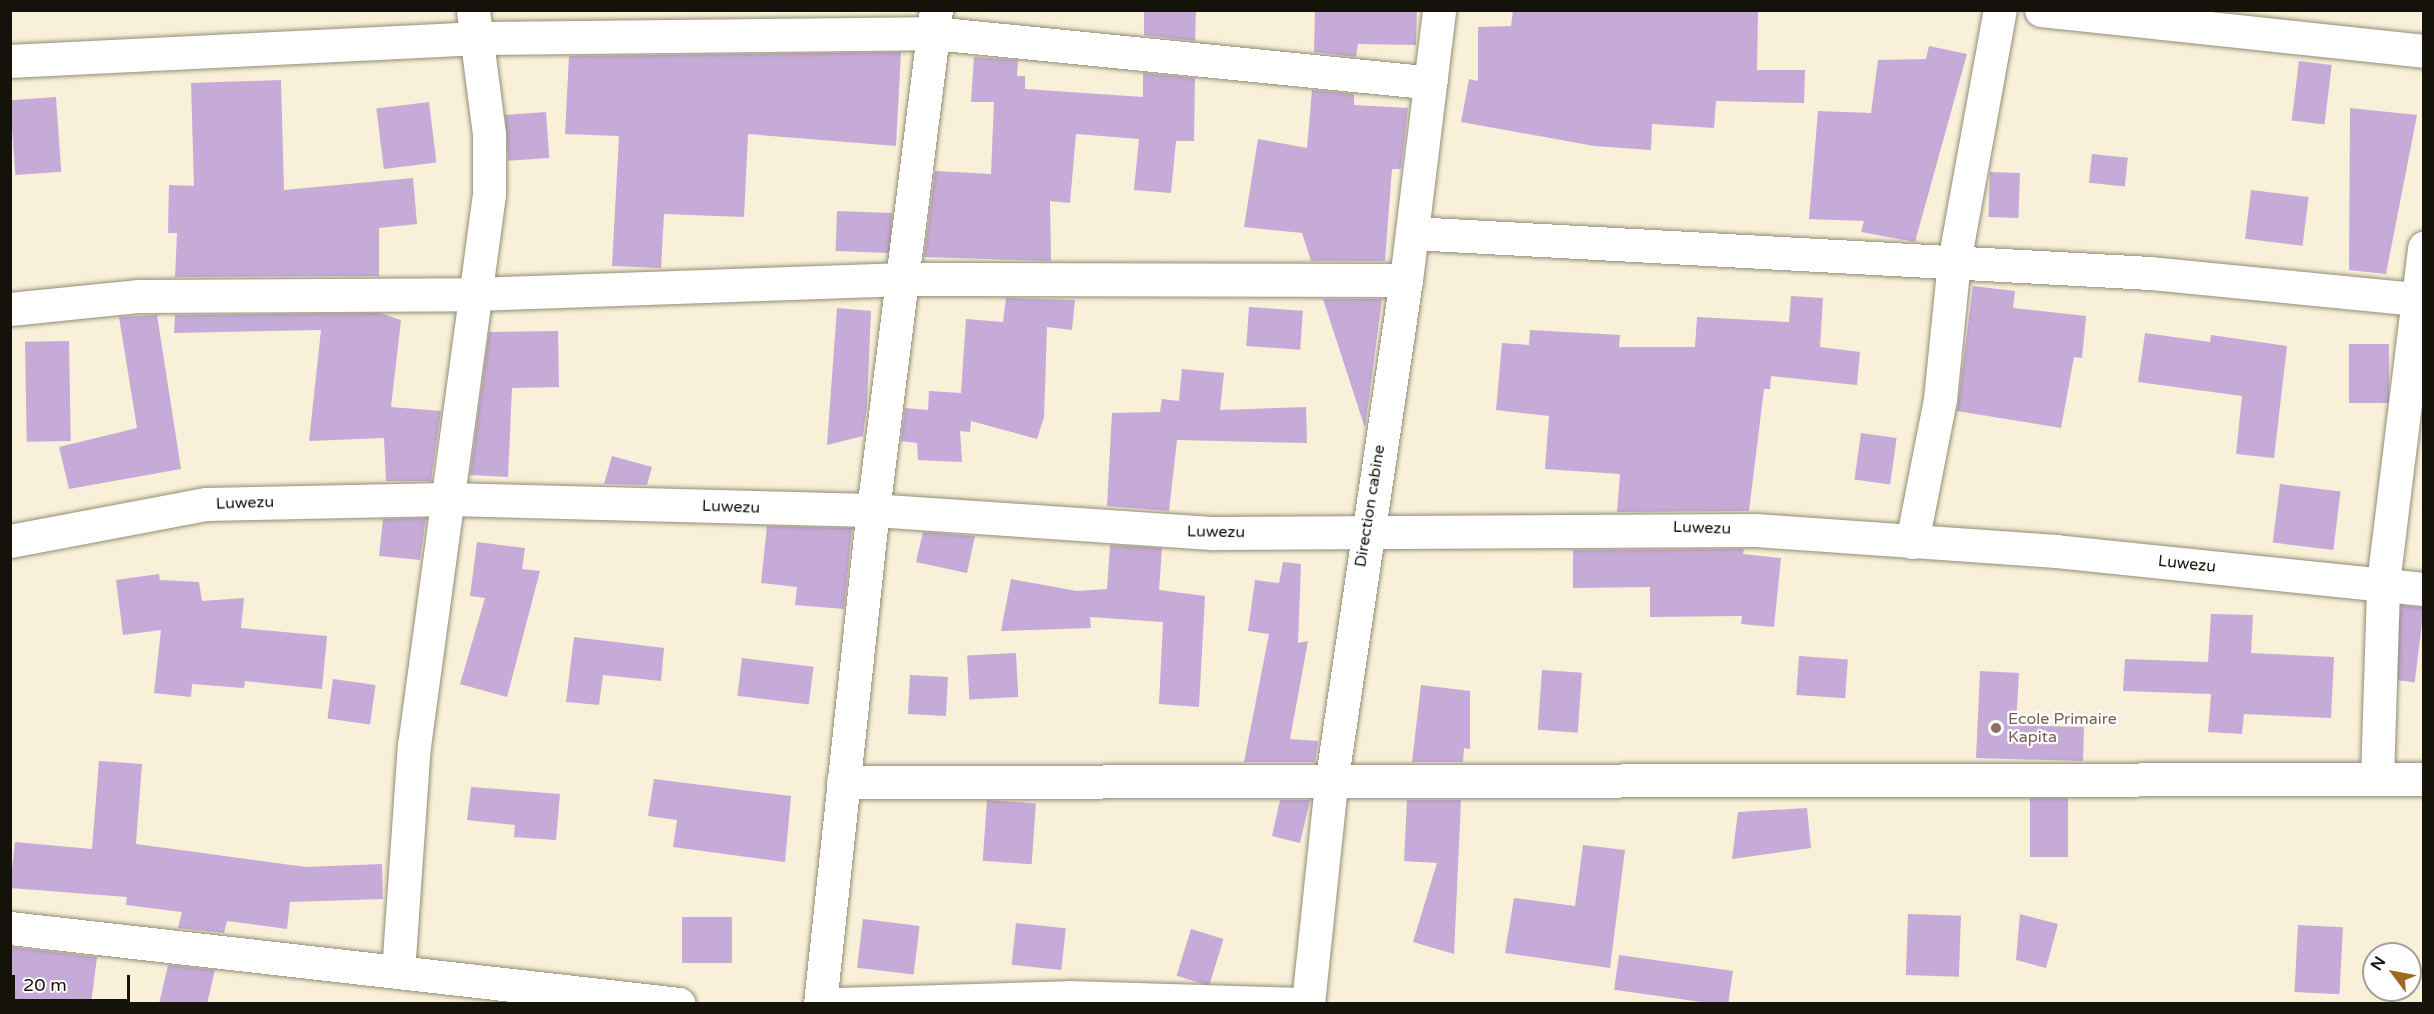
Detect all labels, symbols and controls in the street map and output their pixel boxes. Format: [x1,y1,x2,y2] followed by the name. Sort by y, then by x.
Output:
[1351,444,1389,568] street label: Direction cabine
[216,492,274,514] street label: Luwezu
[702,496,760,518] street label: Luwezu
[1673,517,1731,539] street label: Luwezu
[1187,522,1245,542] street label: Luwezu
[2157,551,2217,577] street label: Luwezu
[2008,709,2117,747] place label: Ecole Primaire Kapita
[1989,721,2003,735] marker: Ecole Primaire Kapita
[2362,942,2422,1002] north arrow
[2367,953,2390,974] text: N
[15,963,134,1001] scale bar
[23,974,67,996] text: 20 m

